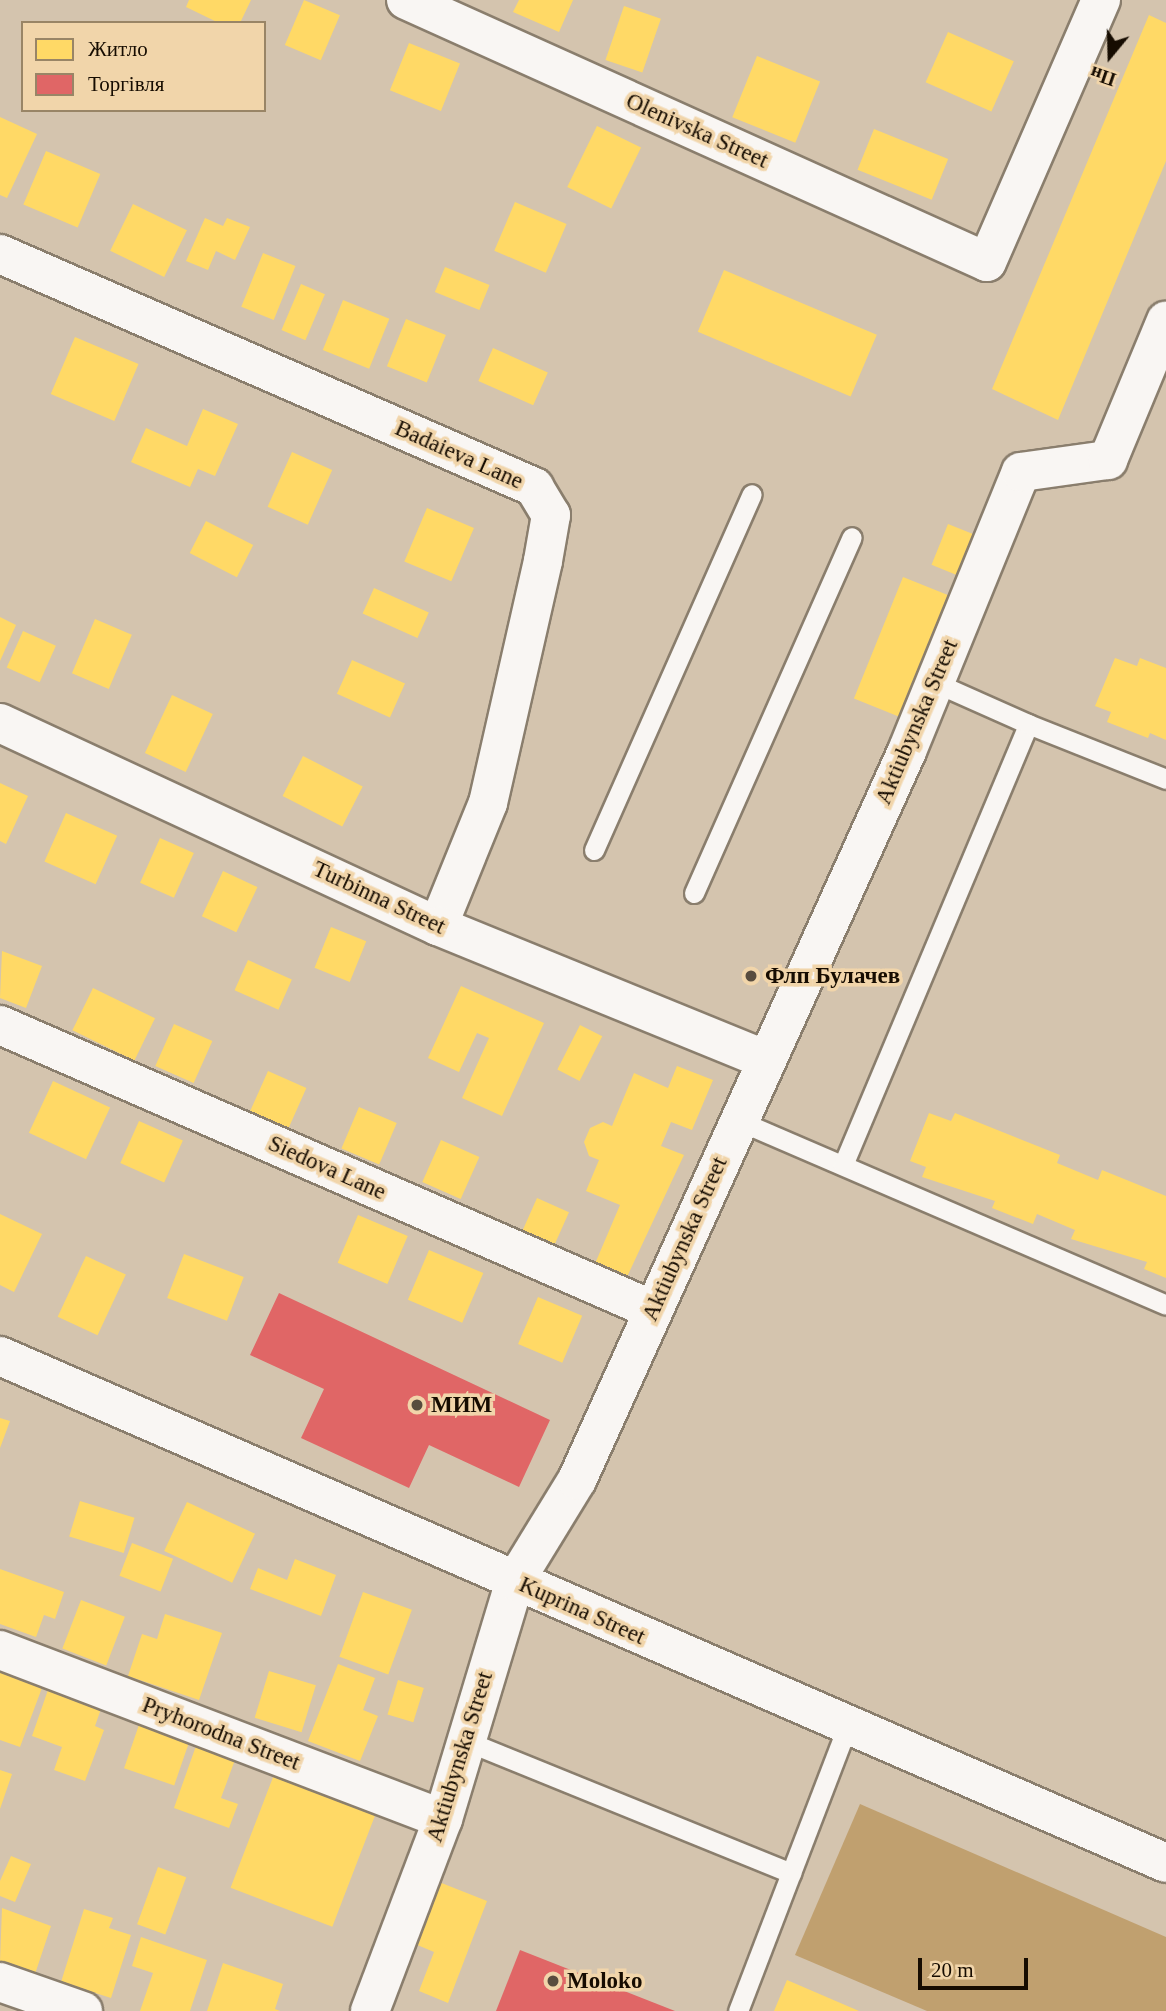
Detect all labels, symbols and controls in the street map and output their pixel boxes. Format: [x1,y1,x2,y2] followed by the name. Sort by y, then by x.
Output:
[21,21,266,112] legend
[1075,21,1145,91] north arrow
[88,37,148,61] text: Житло
[1087,62,1119,90] text: Пн
[88,72,164,96] text: Торгівля
[622,87,772,175] street label: Olenivska Street
[391,414,527,496] street label: Badaieva Lane
[870,635,964,809] street label: Aktiubynska Street
[308,855,450,941] street label: Turbinna Street
[765,962,900,990] place label: Флп Булачев
[743,968,759,984] marker: Флп Булачев
[264,1130,390,1206] street label: Siedova Lane
[636,1153,734,1325] street label: Aktiubynska Street
[431,1391,492,1419] place label: МИМ
[409,1397,425,1413] marker: МИМ
[515,1571,649,1651] street label: Kuprina Street
[421,1668,499,1846] street label: Aktiubynska Street
[138,1691,304,1777] street label: Pryhorodna Street
[921,1944,1031,1988] scale bar
[931,1958,974,1982] text: 20 m
[567,1967,642,1995] place label: Moloko
[545,1973,561,1989] marker: Moloko

